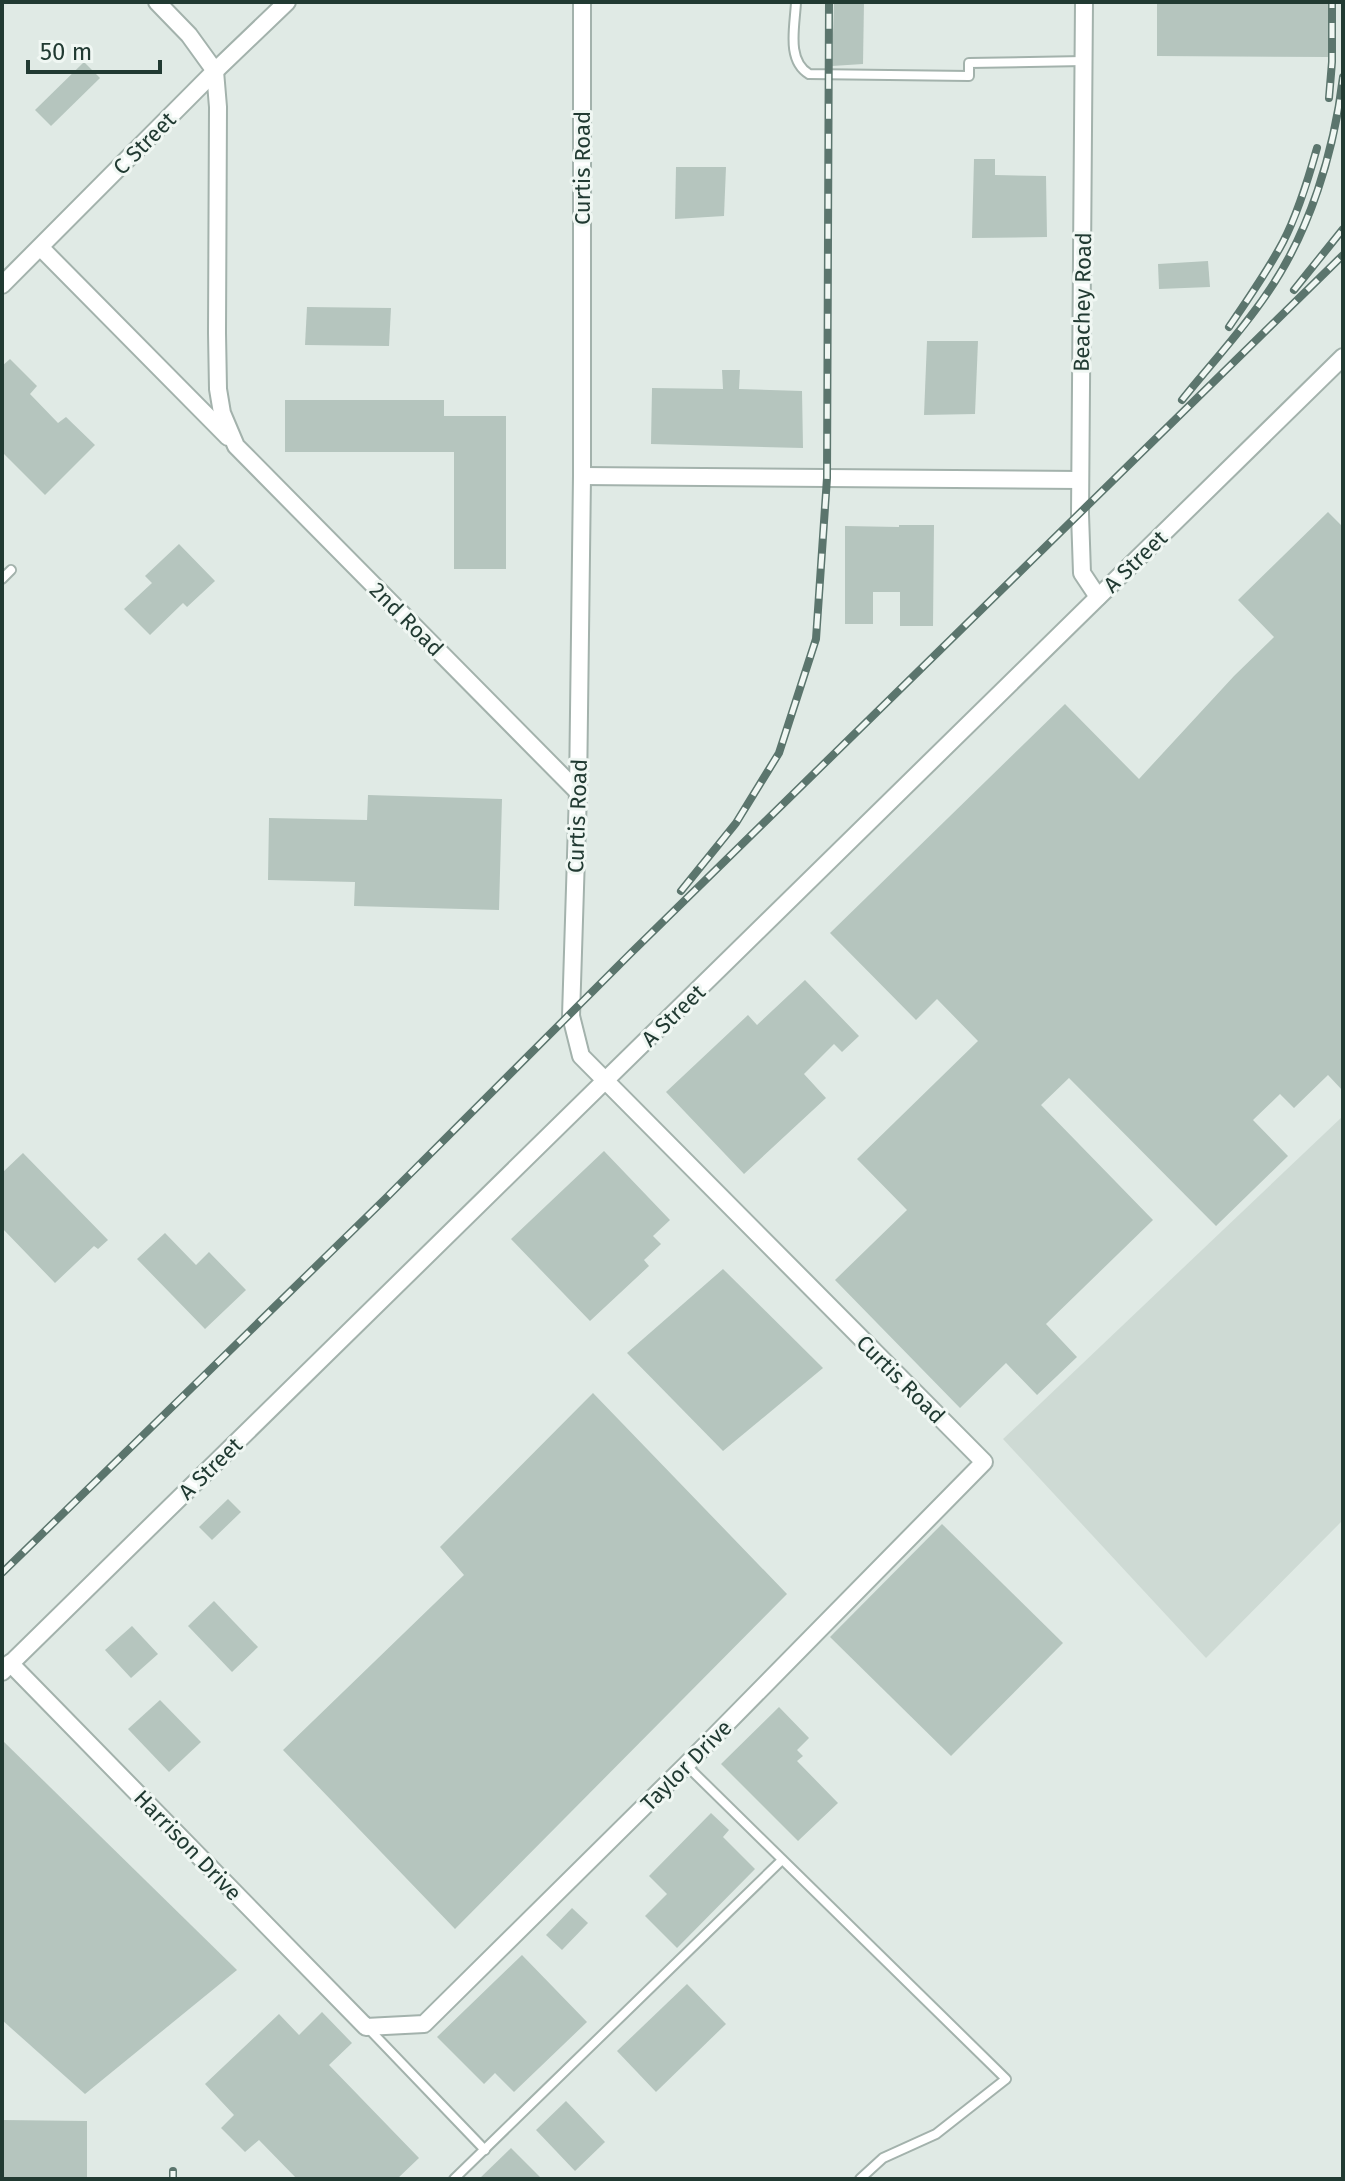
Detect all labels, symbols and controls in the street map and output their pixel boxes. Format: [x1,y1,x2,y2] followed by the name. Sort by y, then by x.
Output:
[28,24,160,74] scale bar
[40,38,92,66] text: 50 m
[107,106,181,180] street label: C Street
[569,111,596,225] street label: Curtis Road
[1068,232,1097,372] street label: Beachey Road
[1098,524,1173,598] street label: A Street
[364,577,449,662] street label: 2nd Road
[562,758,593,874] street label: Curtis Road
[636,978,711,1052] street label: A Street
[851,1329,951,1429] street label: Curtis Road
[173,1431,248,1505] street label: A Street
[635,1714,738,1817] street label: Taylor Drive
[128,1784,247,1906] street label: Harrison Drive

